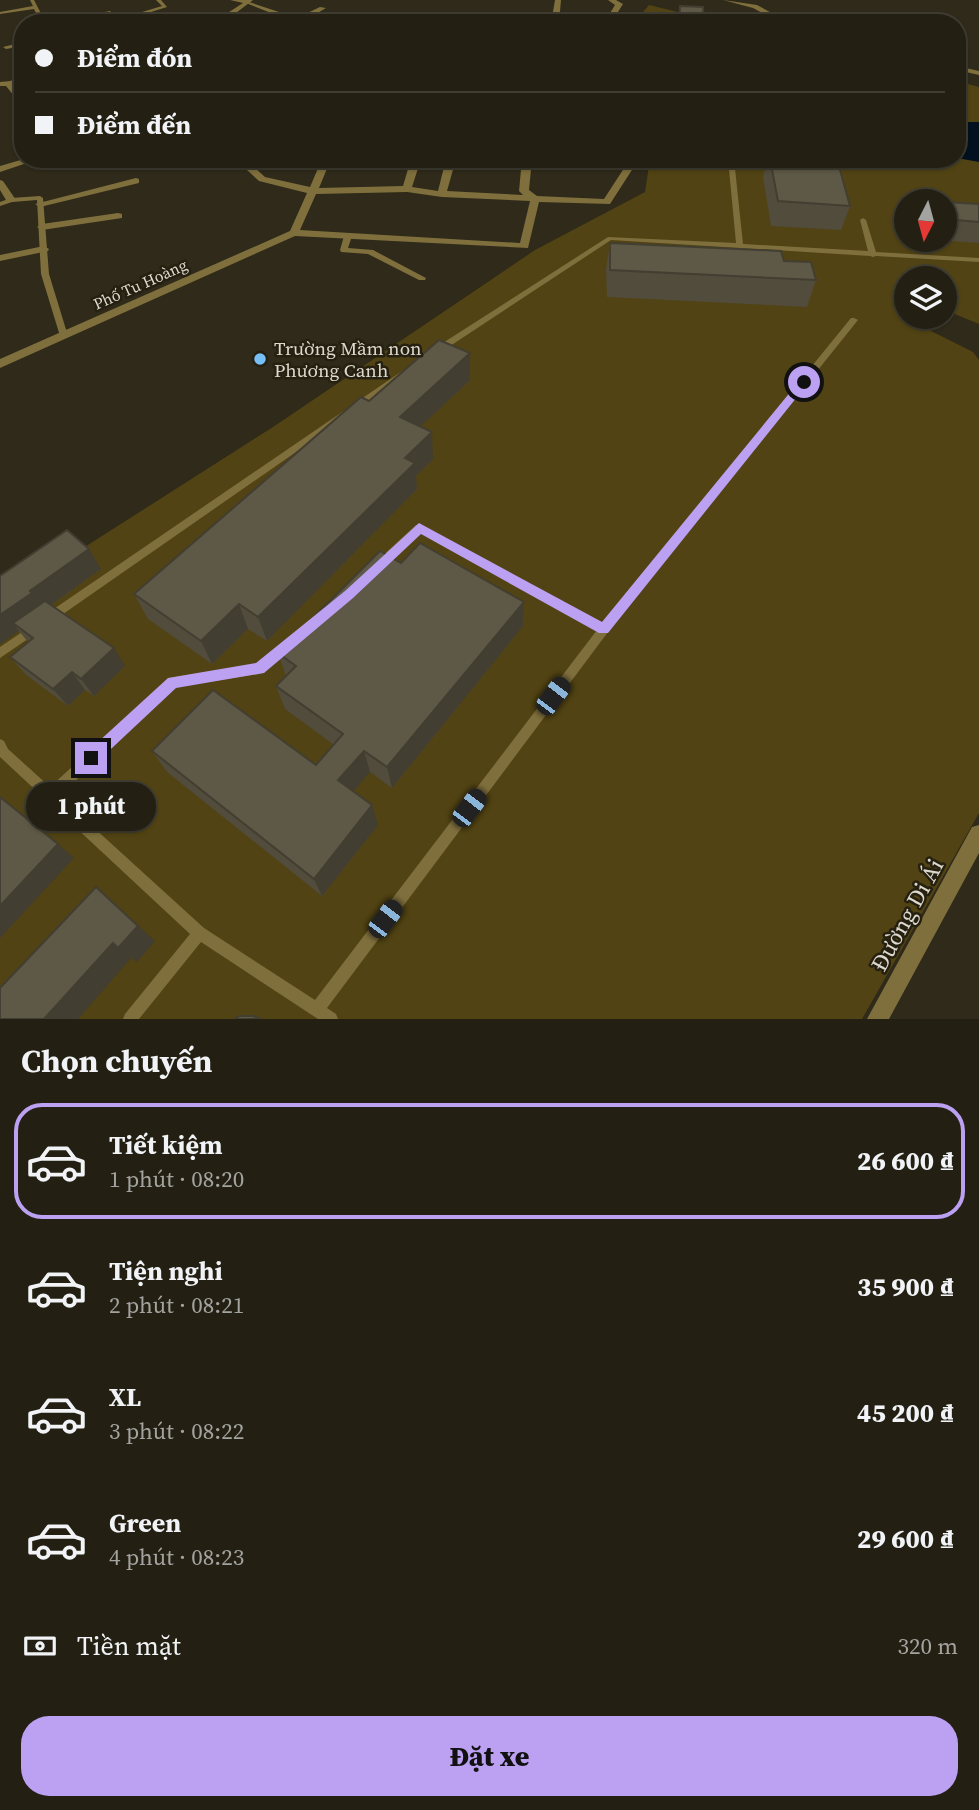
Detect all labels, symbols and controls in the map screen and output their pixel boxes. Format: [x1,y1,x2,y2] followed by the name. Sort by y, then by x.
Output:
[77,40,192,76] text: Điểm đón
[77,107,191,143] text: Điểm đến
[894,189,957,252] north arrow
[894,189,957,329] map controls
[90,253,190,315] street label: Phố Tu Hoàng
[894,266,957,329] button: layers
[274,335,422,383] place label: Trường Mầm non Phương Canh
[252,351,268,367] marker: Trường Mầm non Phương Canh
[788,366,820,398] route start
[532,673,575,719] car
[75,742,107,774] route end
[26,782,156,832] callout: 1 phút
[448,785,491,831] car
[57,790,125,822] text: 1 phút
[863,853,951,977] street label: Đường Di Ái
[364,896,407,942] car
[21,1039,212,1083] text: Chọn chuyến
[109,1127,223,1163] text: Tiết kiệm
[25,1130,88,1193] icon: car
[857,1143,954,1179] text: 26 600 ₫
[109,1163,244,1195] text: 1 phút · 08:20
[109,1253,223,1289] text: Tiện nghi
[25,1256,88,1319] icon: car
[857,1269,954,1305] text: 35 900 ₫
[109,1289,244,1321] text: 2 phút · 08:21
[109,1379,141,1415] text: XL
[25,1382,88,1445] icon: car
[857,1395,954,1431] text: 45 200 ₫
[109,1415,244,1447] text: 3 phút · 08:22
[109,1505,181,1541] text: Green
[25,1508,88,1571] icon: car
[857,1521,954,1557] text: 29 600 ₫
[109,1541,244,1573] text: 4 phút · 08:23
[21,1627,59,1665] icon: cash
[77,1628,181,1664] text: Tiền mặt
[897,1630,958,1662] text: 320 m
[21,1716,958,1796] button: Đặt xe

